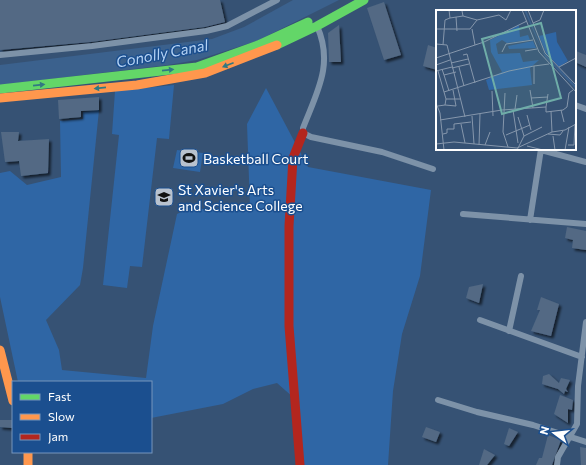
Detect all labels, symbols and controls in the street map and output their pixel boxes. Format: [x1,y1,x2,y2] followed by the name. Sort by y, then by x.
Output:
[436,10,576,150] inset map
[114,35,211,71] water label: Conolly Canal
[221,62,233,68] one-way arrow
[162,67,174,74] one-way arrow
[33,81,45,88] one-way arrow
[94,85,106,92] one-way arrow
[178,147,200,169] sports icon: Basketball Court
[203,150,309,167] place label: Basketball Court
[178,181,303,214] place label: St Xavier's Arts and Science College
[153,186,175,208] school or university icon: St Xavier's Arts and Science College
[12,381,152,453] legend
[48,389,71,403] text: Fast
[48,409,75,423] text: Slow
[534,413,574,453] north arrow
[537,425,551,436] text: N
[48,429,68,444] text: Jam

